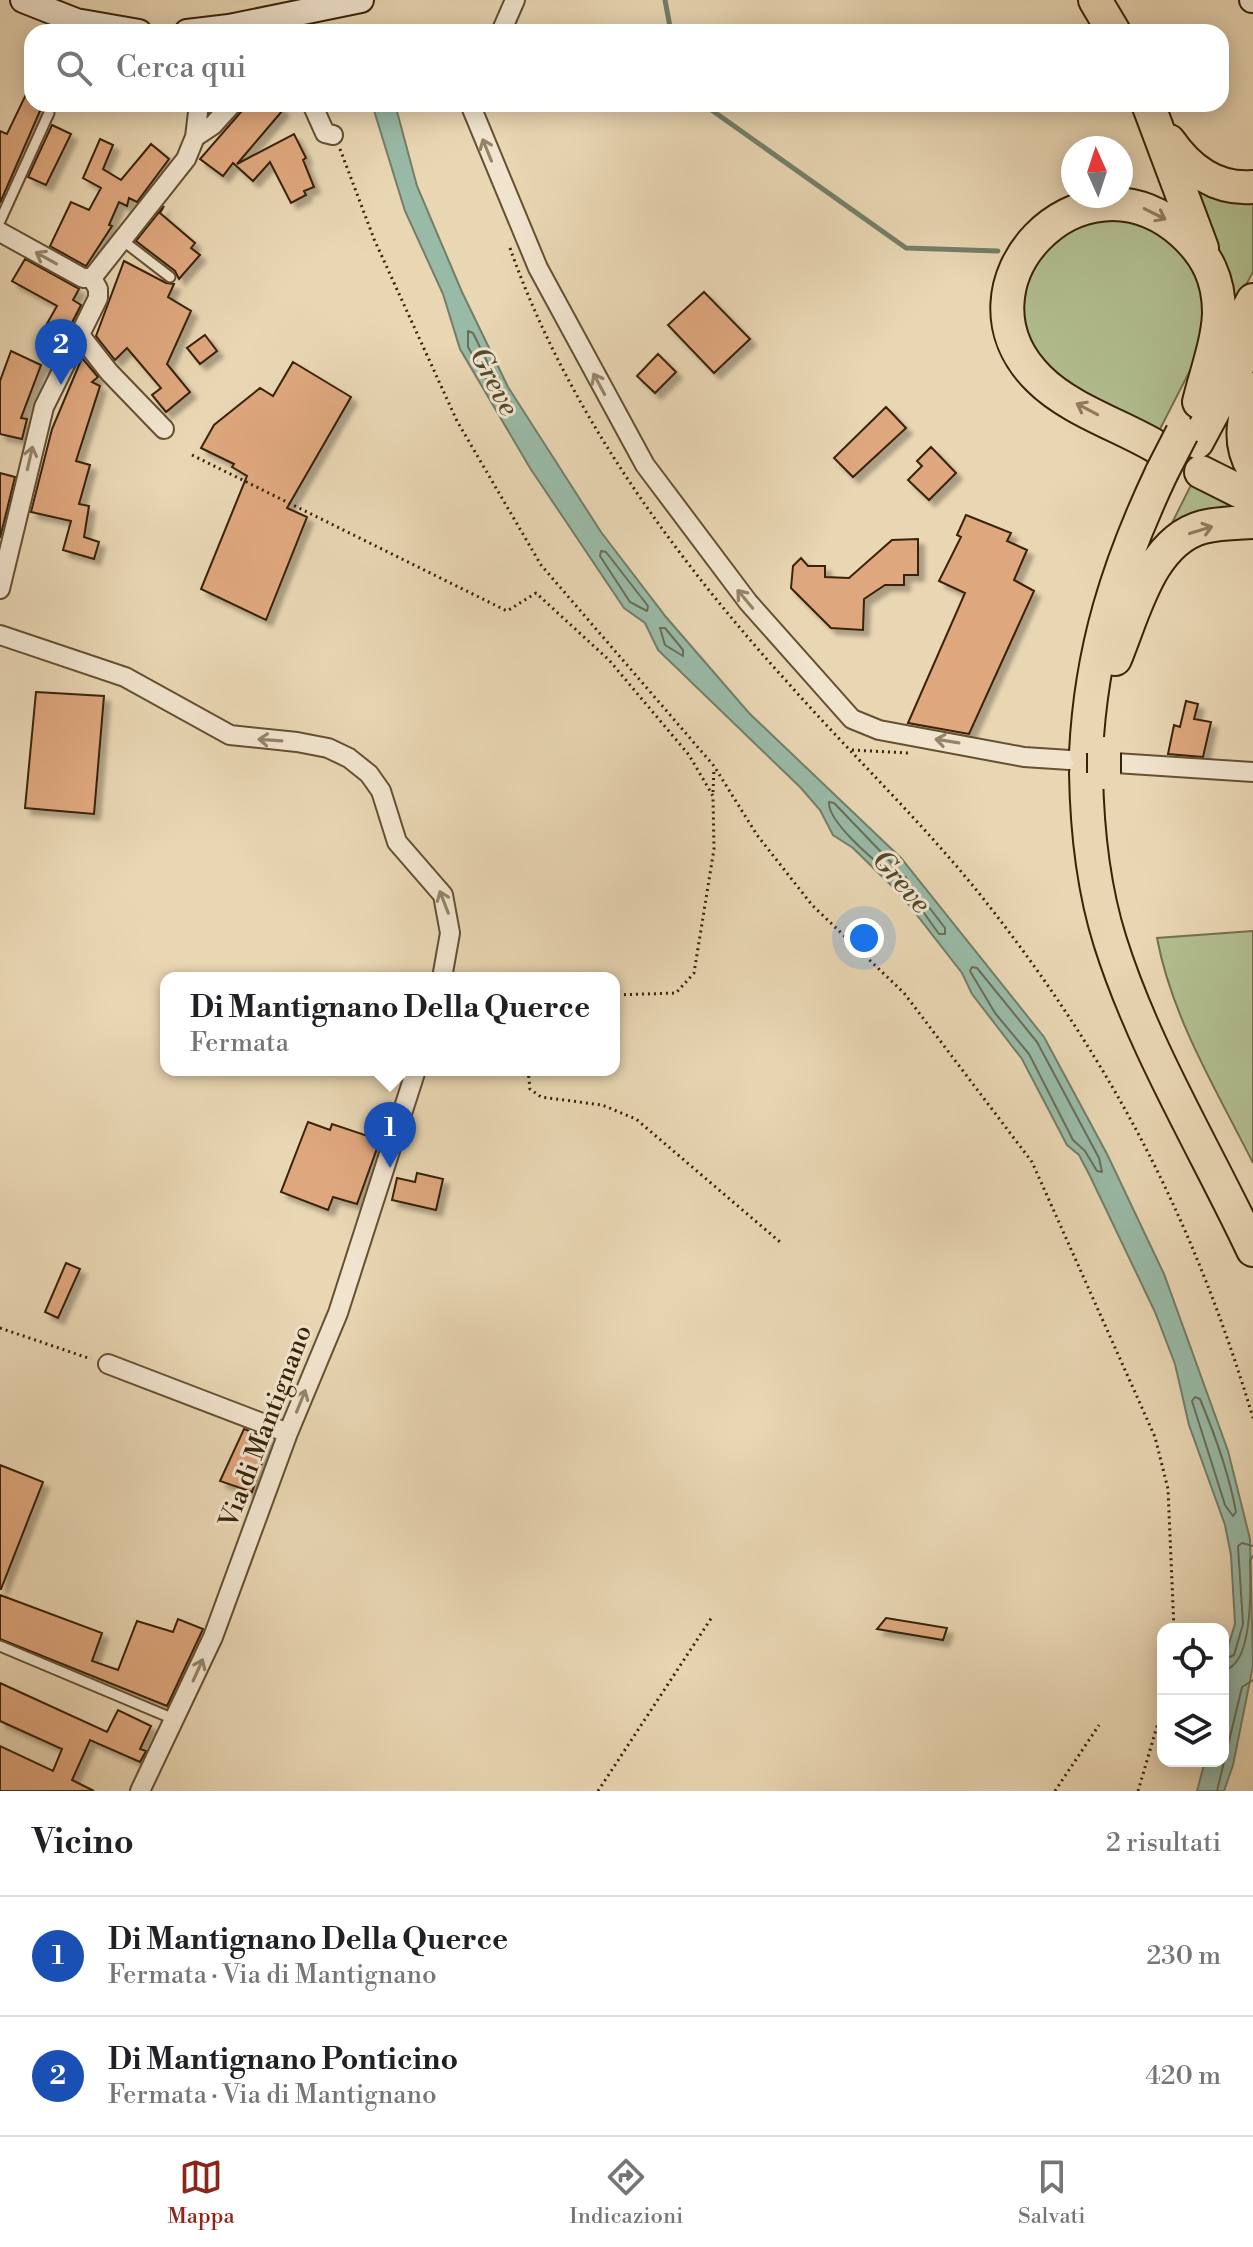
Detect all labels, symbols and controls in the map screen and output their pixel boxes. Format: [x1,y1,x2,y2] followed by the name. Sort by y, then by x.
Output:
[24,24,1229,112] search box
[52,46,96,90] icon: search
[116,49,246,87] text: Cerca qui
[1061,136,1133,208] north arrow
[479,138,493,163] one-way arrow
[1142,207,1166,222] one-way arrow
[34,249,58,265] one-way arrow
[35,319,87,385] pin: 2
[461,341,526,422] water label: Greve
[590,373,606,397] one-way arrow
[1075,400,1099,416] one-way arrow
[24,446,39,472] one-way arrow
[1188,521,1213,536] one-way arrow
[736,589,754,609] one-way arrow
[257,732,284,747] one-way arrow
[935,733,961,748] one-way arrow
[864,843,938,921] water label: Greve
[436,890,450,915] one-way arrow
[844,918,884,958] your location
[160,972,620,1076] popup
[190,989,590,1027] text: Di Mantignano Della Querce
[190,1027,289,1059] text: Fermata
[364,1102,416,1168] pin: 1
[212,1320,319,1533] street label: Via di Mantignano
[295,1390,309,1414] one-way arrow
[1157,1623,1229,1767] map controls
[1157,1623,1229,1695] button: locate
[191,1659,206,1683] one-way arrow
[1157,1695,1229,1767] button: layers
[32,1822,134,1864] text: Vicino
[1106,1827,1221,1859] text: 2 risultati
[108,1921,508,1959] text: Di Mantignano Della Querce
[52,1940,64,1972] text: 1
[1146,1940,1221,1972] text: 230 m
[108,1959,437,1991] text: Fermata · Via di Mantignano
[108,2041,458,2079] text: Di Mantignano Ponticino
[50,2060,66,2092] text: 2
[1145,2060,1221,2092] text: 420 m
[108,2079,437,2111] text: Fermata · Via di Mantignano
[167,2155,235,2230] tab: Mappa
[569,2155,683,2230] tab: Indicazioni
[1018,2155,1086,2230] tab: Salvati

